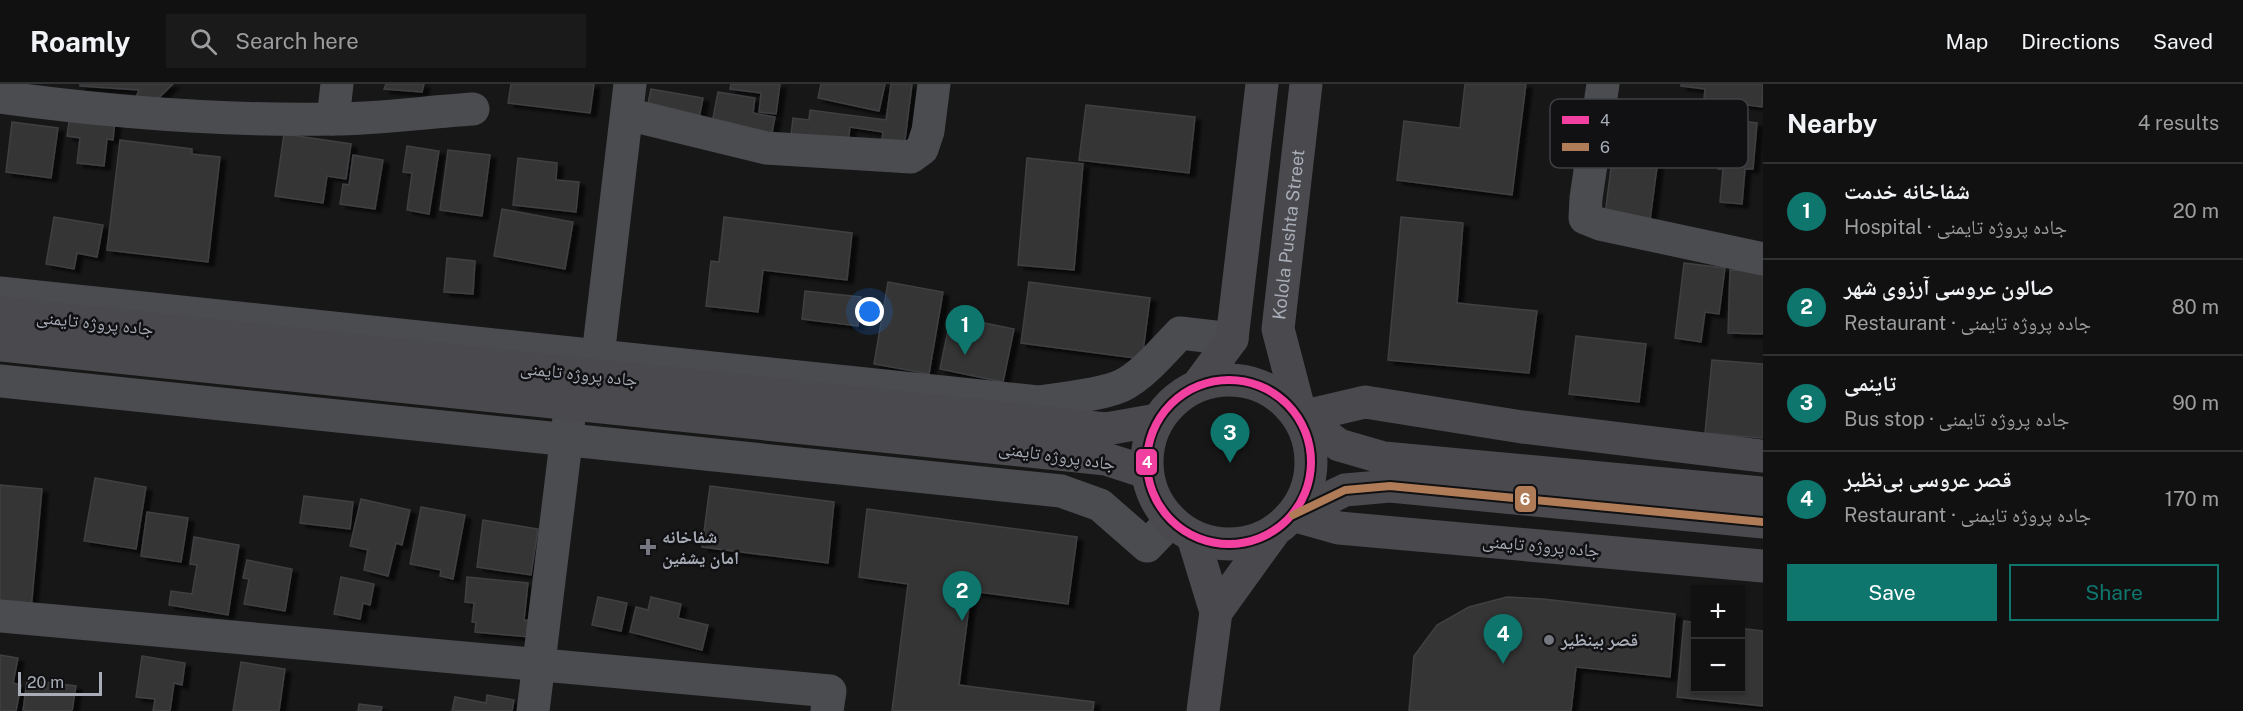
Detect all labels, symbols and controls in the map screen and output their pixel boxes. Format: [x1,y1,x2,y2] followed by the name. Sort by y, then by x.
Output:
[166,14,586,68] search box
[30,25,130,58] text: Roamly
[187,25,220,58] icon: search
[235,28,359,54] text: Search here
[1946,29,1988,54] text: Map
[2021,29,2120,54] text: Directions
[2153,29,2213,54] text: Saved
[1550,99,1748,168] legend
[1787,108,1877,139] text: Nearby
[1600,111,1610,130] text: 4
[2138,111,2219,135] text: 4 results
[1600,138,1610,157] text: 6
[1268,148,1308,321] street label: Kolola Pushta Street
[1844,178,1970,204] text: شفاخانه خدمت
[1802,199,1811,223] text: 1
[2173,199,2219,223] text: 20 m
[1844,215,2067,239] text: Hospital · جاده پروژه تایمنی
[1844,274,2054,300] text: صالون عروسی آرزوی شهر
[1800,295,1813,319] text: 2
[2172,295,2219,319] text: 80 m
[855,297,884,326] your location
[35,306,155,340] street label: جاده پروژه تایمنی
[946,306,984,355] pin: 1
[1844,311,2091,335] text: Restaurant · جاده پروژه تایمنی
[519,357,639,391] street label: جاده پروژه تایمنی
[1844,370,1896,396] text: تاینمی
[1800,391,1813,415] text: 3
[2172,391,2219,415] text: 90 m
[1844,407,2069,431] text: Bus stop · جاده پروژه تایمنی
[1210,414,1250,463] pin: 3
[997,437,1117,475] street label: جاده پروژه تایمنی
[1135,448,1158,476] line badge: 4
[1142,453,1153,472] text: 4
[1844,466,2012,492] text: قصر عروسی بی‌نظیر
[1514,485,1537,513] line badge: 6
[1800,487,1813,511] text: 4
[2165,487,2219,511] text: 170 m
[1520,490,1530,509] text: 6
[1844,503,2091,527] text: Restaurant · جاده پروژه تایمنی
[662,526,739,569] place label: شفاخانه امان یشفین
[1481,530,1601,562] street label: جاده پروژه تایمنی
[639,538,657,556] marker: شفاخانه امان یشفین
[1787,564,1997,621] button: Save
[2009,564,2219,621] button: Share
[942,572,982,621] pin: 2
[1691,585,1745,693] map controls
[1691,585,1745,639] button: +
[1484,614,1522,664] pin: 4
[1560,629,1638,651] place label: قصر بینظیر
[1542,633,1556,647] marker: قصر بینظیر
[1691,639,1745,693] button: −
[18,669,102,696] scale bar
[27,673,64,692] text: 20 m

